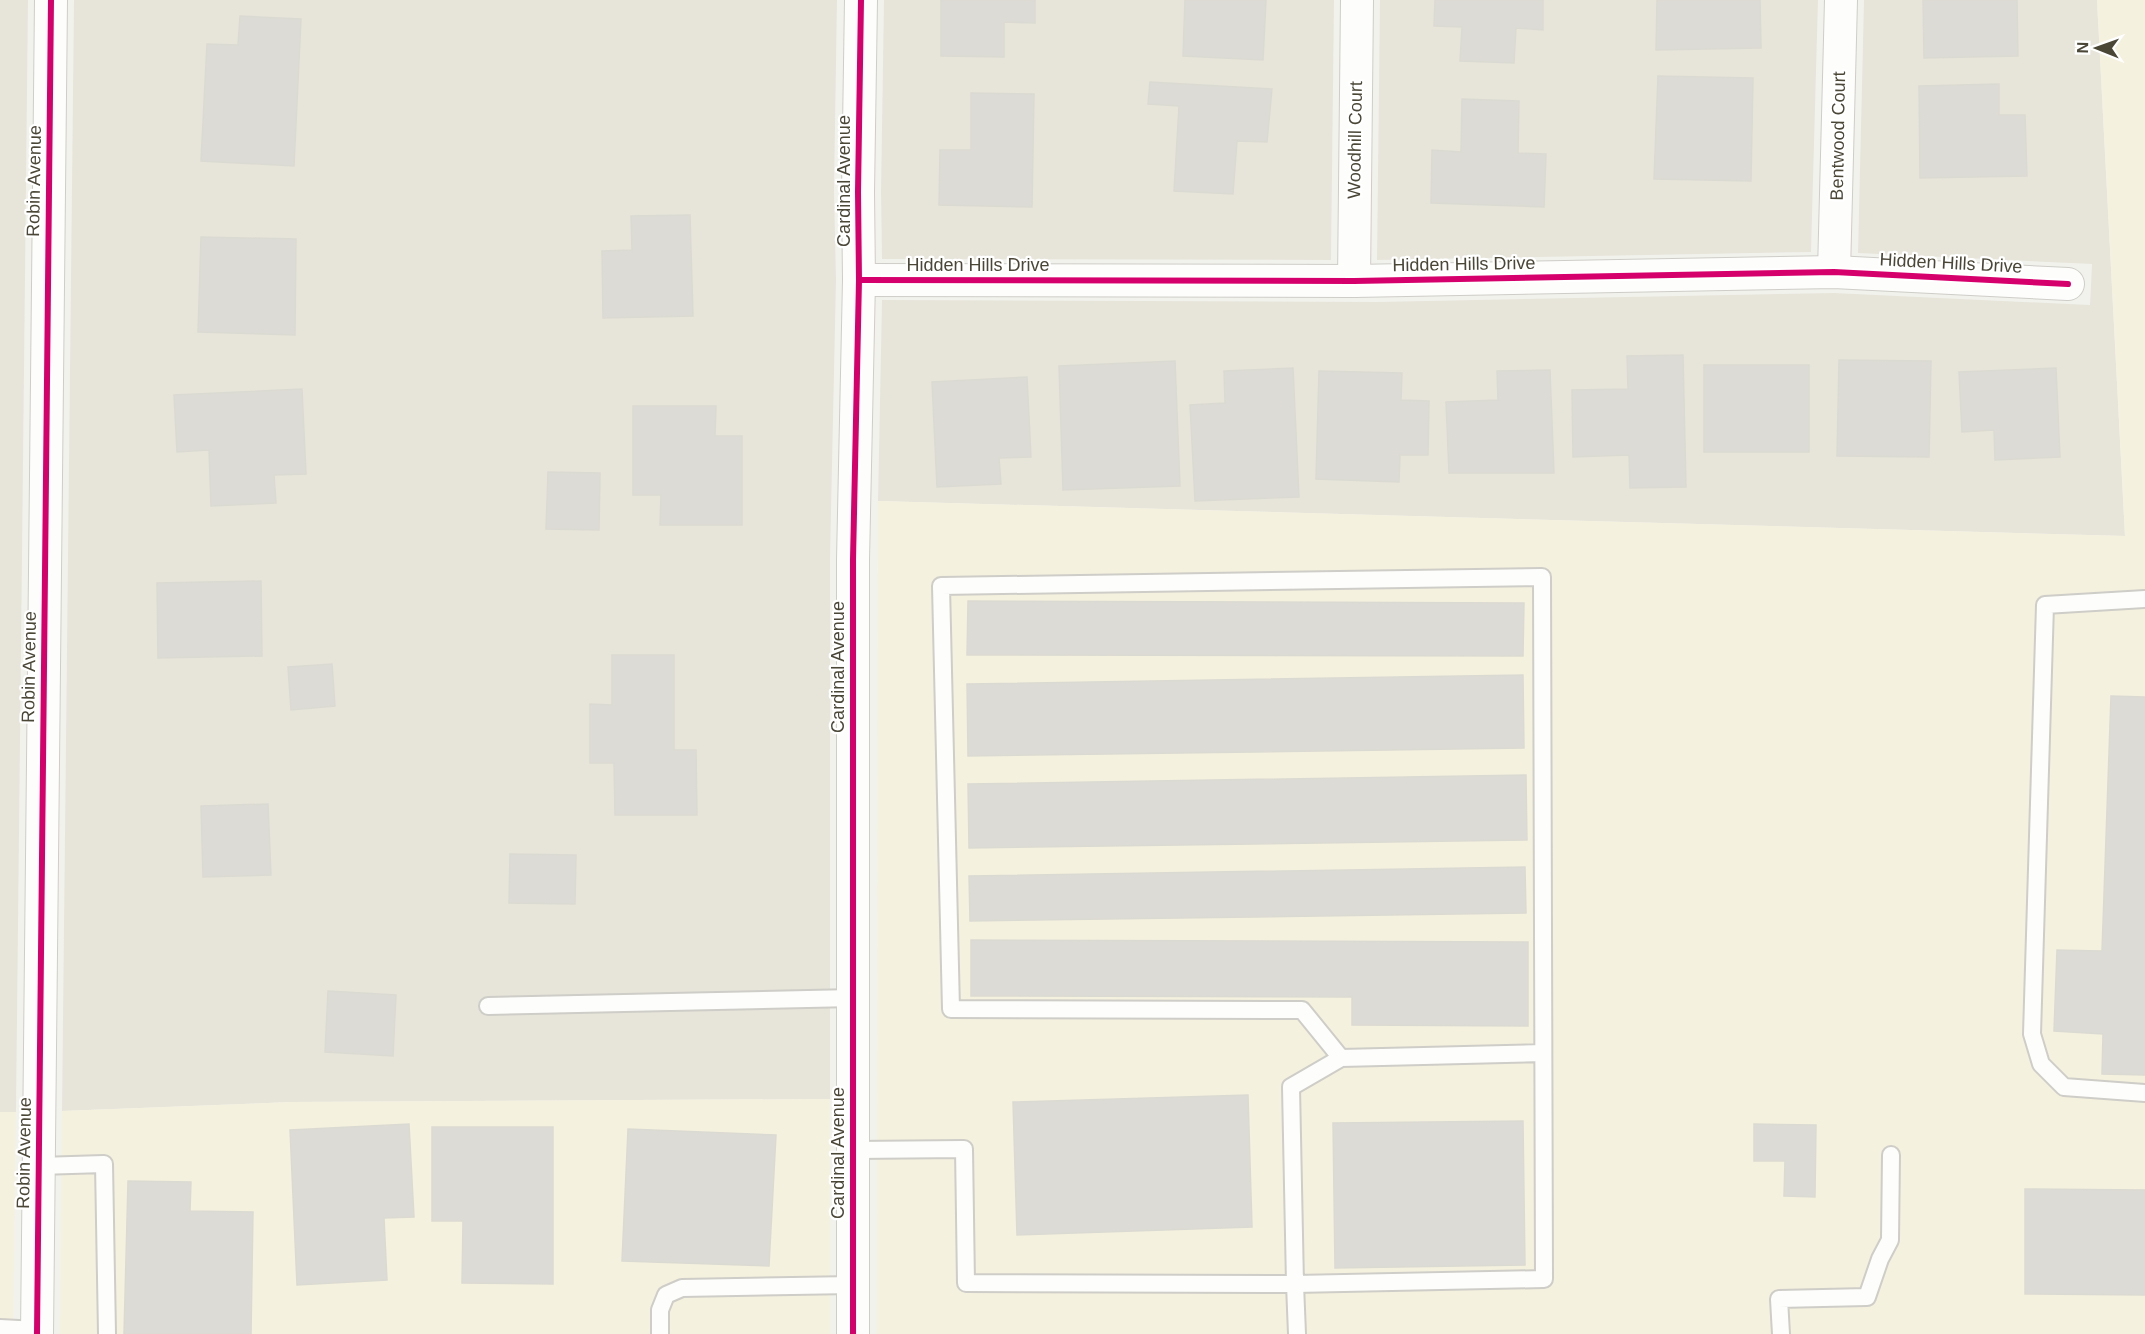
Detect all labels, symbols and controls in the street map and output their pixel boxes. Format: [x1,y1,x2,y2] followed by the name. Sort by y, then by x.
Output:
[2067,18,2127,78] north arrow
[2074,42,2091,54] text: N
[1827,71,1849,201] street label: Bentwood Court
[1344,81,1366,199] street label: Woodhill Court
[834,115,854,247] street label: Cardinal Avenue
[23,125,45,237] street label: Robin Avenue
[1879,249,2023,277] street label: Hidden Hills Drive
[1392,253,1536,275] street label: Hidden Hills Drive
[906,255,1050,275] street label: Hidden Hills Drive
[828,601,848,733] street label: Cardinal Avenue
[18,611,40,723] street label: Robin Avenue
[828,1087,848,1219] street label: Cardinal Avenue
[13,1097,35,1209] street label: Robin Avenue

